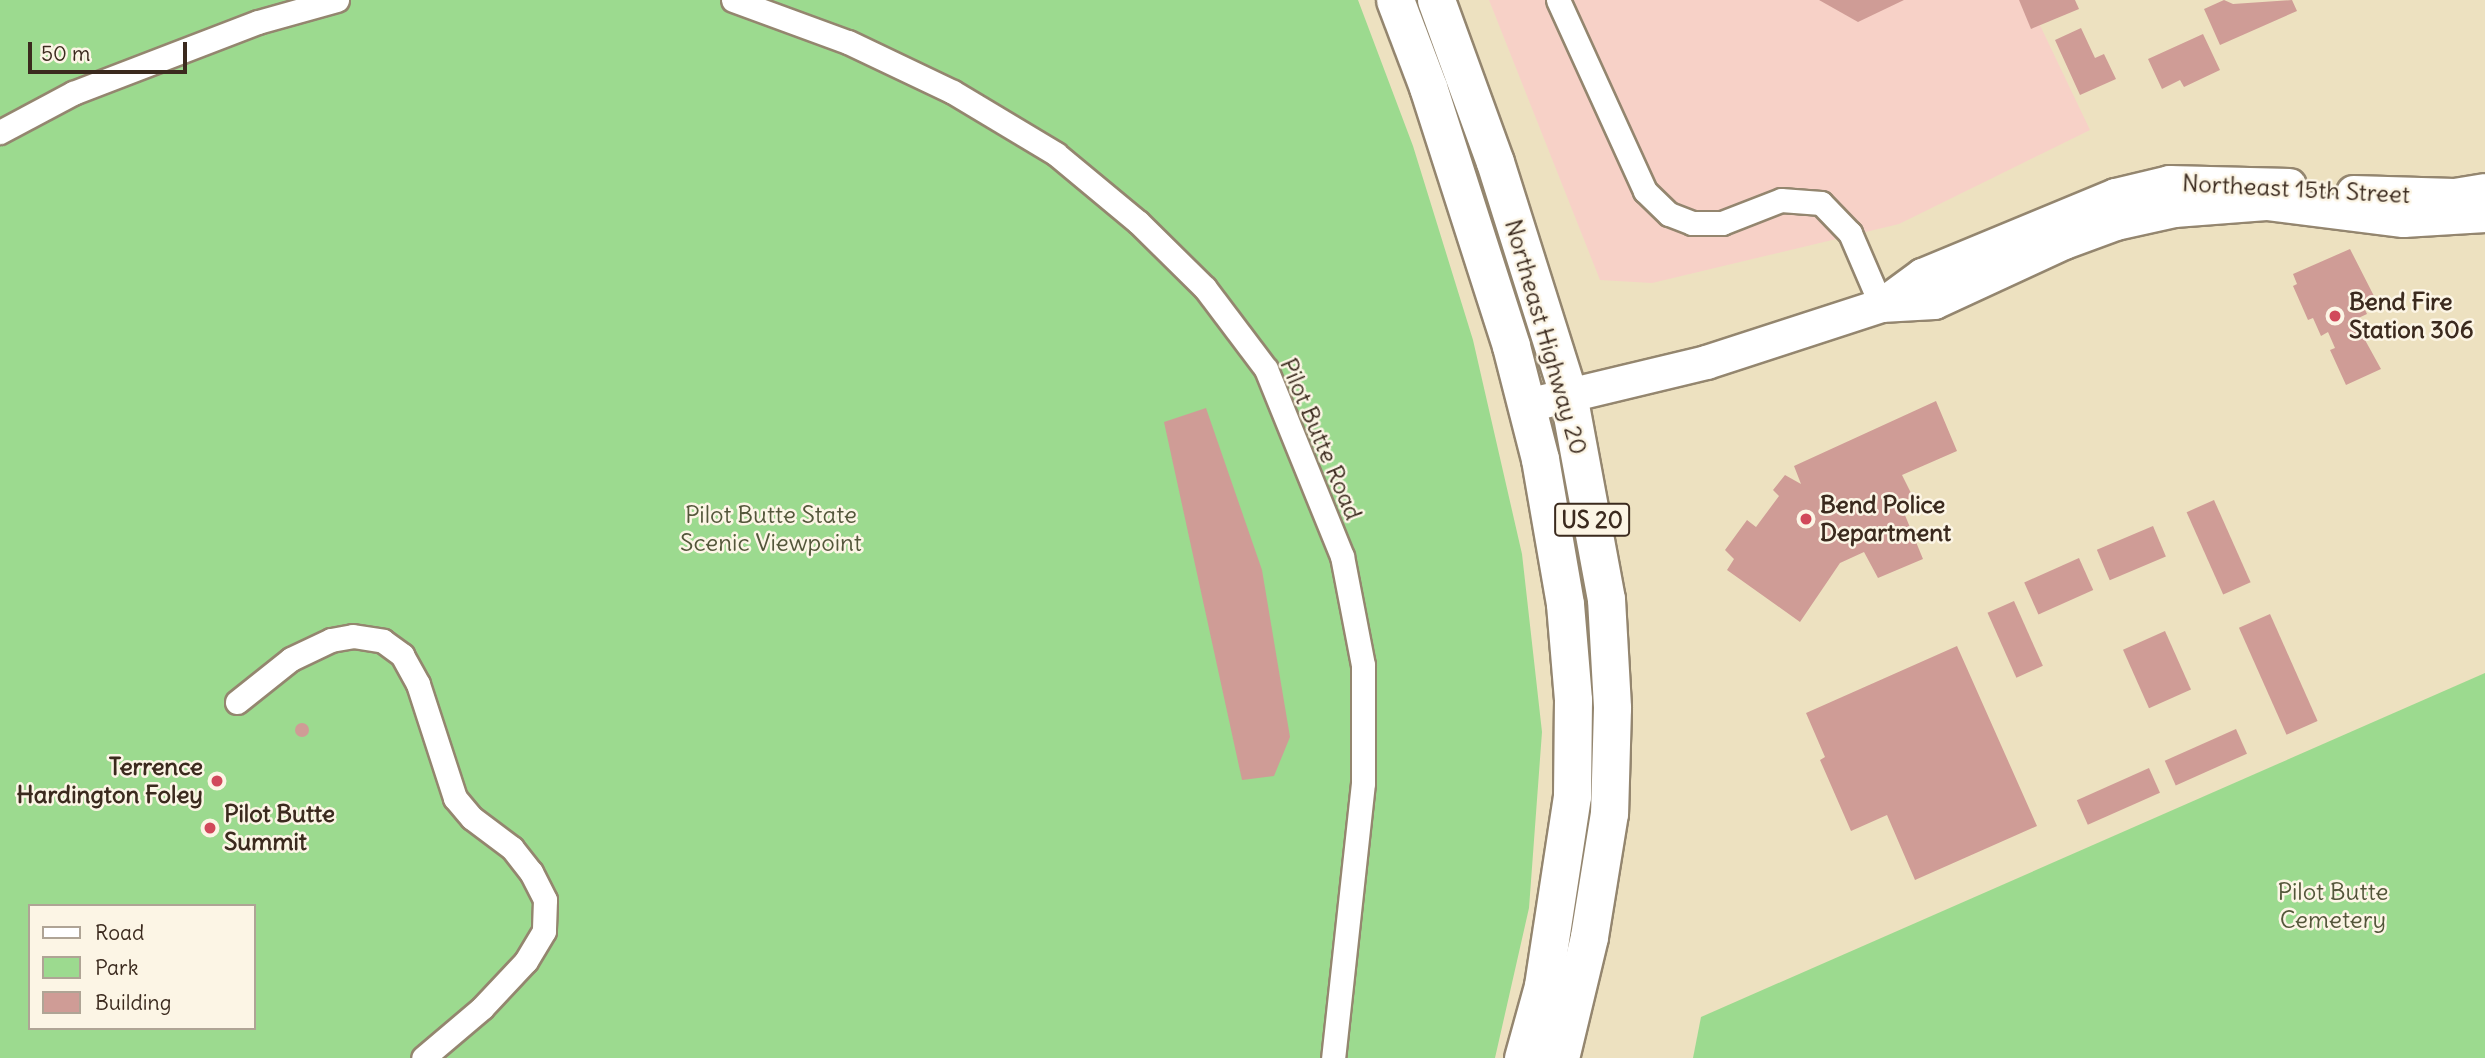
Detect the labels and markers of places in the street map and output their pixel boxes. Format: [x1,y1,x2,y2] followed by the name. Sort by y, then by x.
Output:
[2349,288,2474,344] place label: Bend Fire Station 306
[2327,308,2343,324] marker: Bend Fire Station 306
[1820,491,1951,547] place label: Bend Police Department
[1798,511,1814,527] marker: Bend Police Department
[17,753,203,809] place label: Terrence Hardington Foley
[209,773,225,789] marker: Terrence Hardington Foley
[224,800,335,856] place label: Pilot Butte Summit
[202,820,218,836] marker: Pilot Butte Summit

